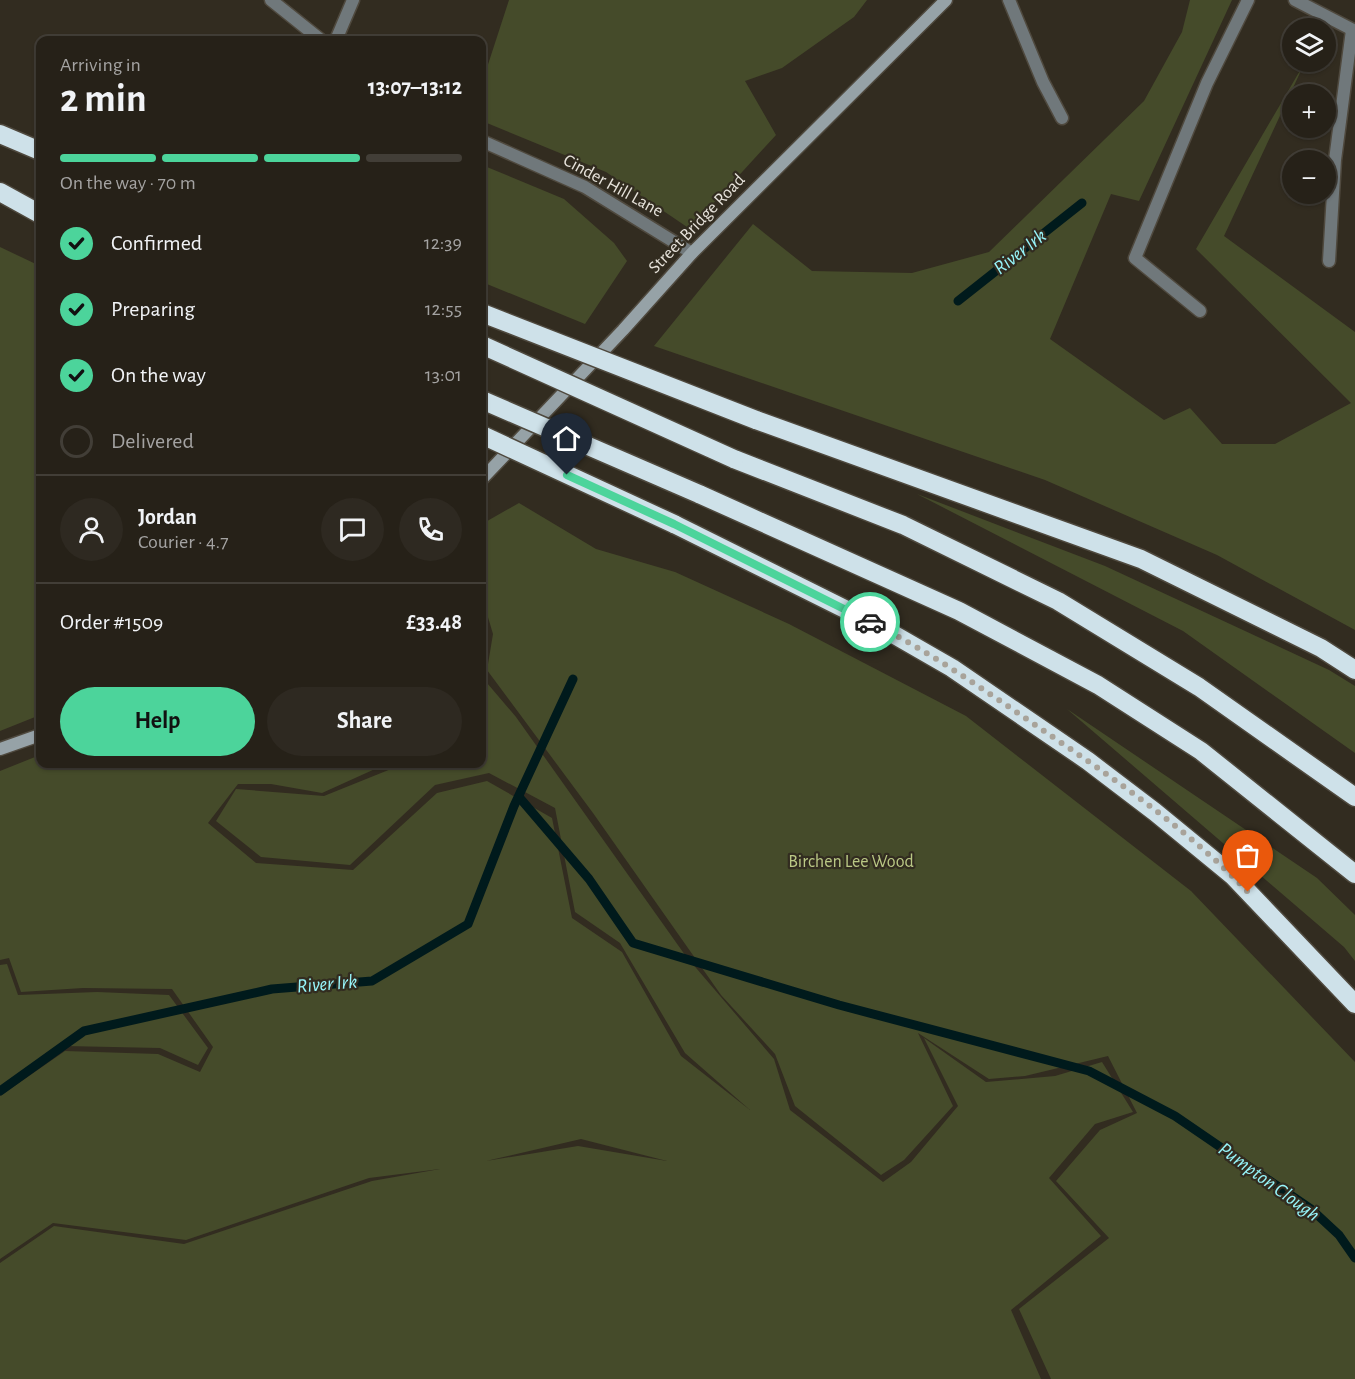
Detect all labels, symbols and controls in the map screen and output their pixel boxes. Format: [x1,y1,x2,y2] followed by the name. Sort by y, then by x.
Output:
[1282,18,1336,204] map controls
[1282,18,1336,72] button: layers
[60,55,141,75] text: Arriving in
[368,76,462,98] text: 13:07–13:12
[60,80,147,119] text: 2 min
[1282,84,1336,138] button: +
[1282,150,1336,204] button: −
[560,151,666,221] street label: Cinder Hill Lane
[645,171,749,277] street label: Street Bridge Road
[60,173,196,193] text: On the way · 70 m
[990,225,1050,279] water label: River Irk
[60,227,93,260] icon: check
[111,232,202,254] text: Confirmed
[424,233,462,253] text: 12:39
[60,293,93,326] icon: check
[111,298,195,320] text: Preparing
[425,299,462,319] text: 12:55
[60,359,93,392] icon: check
[111,364,206,386] text: On the way
[425,365,462,385] text: 13:01
[541,413,592,475] pin
[550,422,583,455] icon: home
[111,430,194,452] text: Delivered
[60,498,123,561] button: person
[321,498,384,561] button: chat
[399,498,462,561] button: phone
[138,506,197,528] text: Jordan
[138,532,229,552] text: Courier · 4.7
[840,592,900,652] courier
[854,606,887,639] icon: car
[60,611,163,633] text: Order #1509
[406,611,462,633] text: £33.48
[60,687,255,756] button: Help
[267,687,462,756] button: Share
[1222,830,1273,892] pin
[1231,839,1264,872] icon: bag
[788,853,914,871] park label: Birchen Lee Wood
[296,971,358,997] water label: River Irk
[1215,1139,1323,1225] water label: Pumpton Clough

